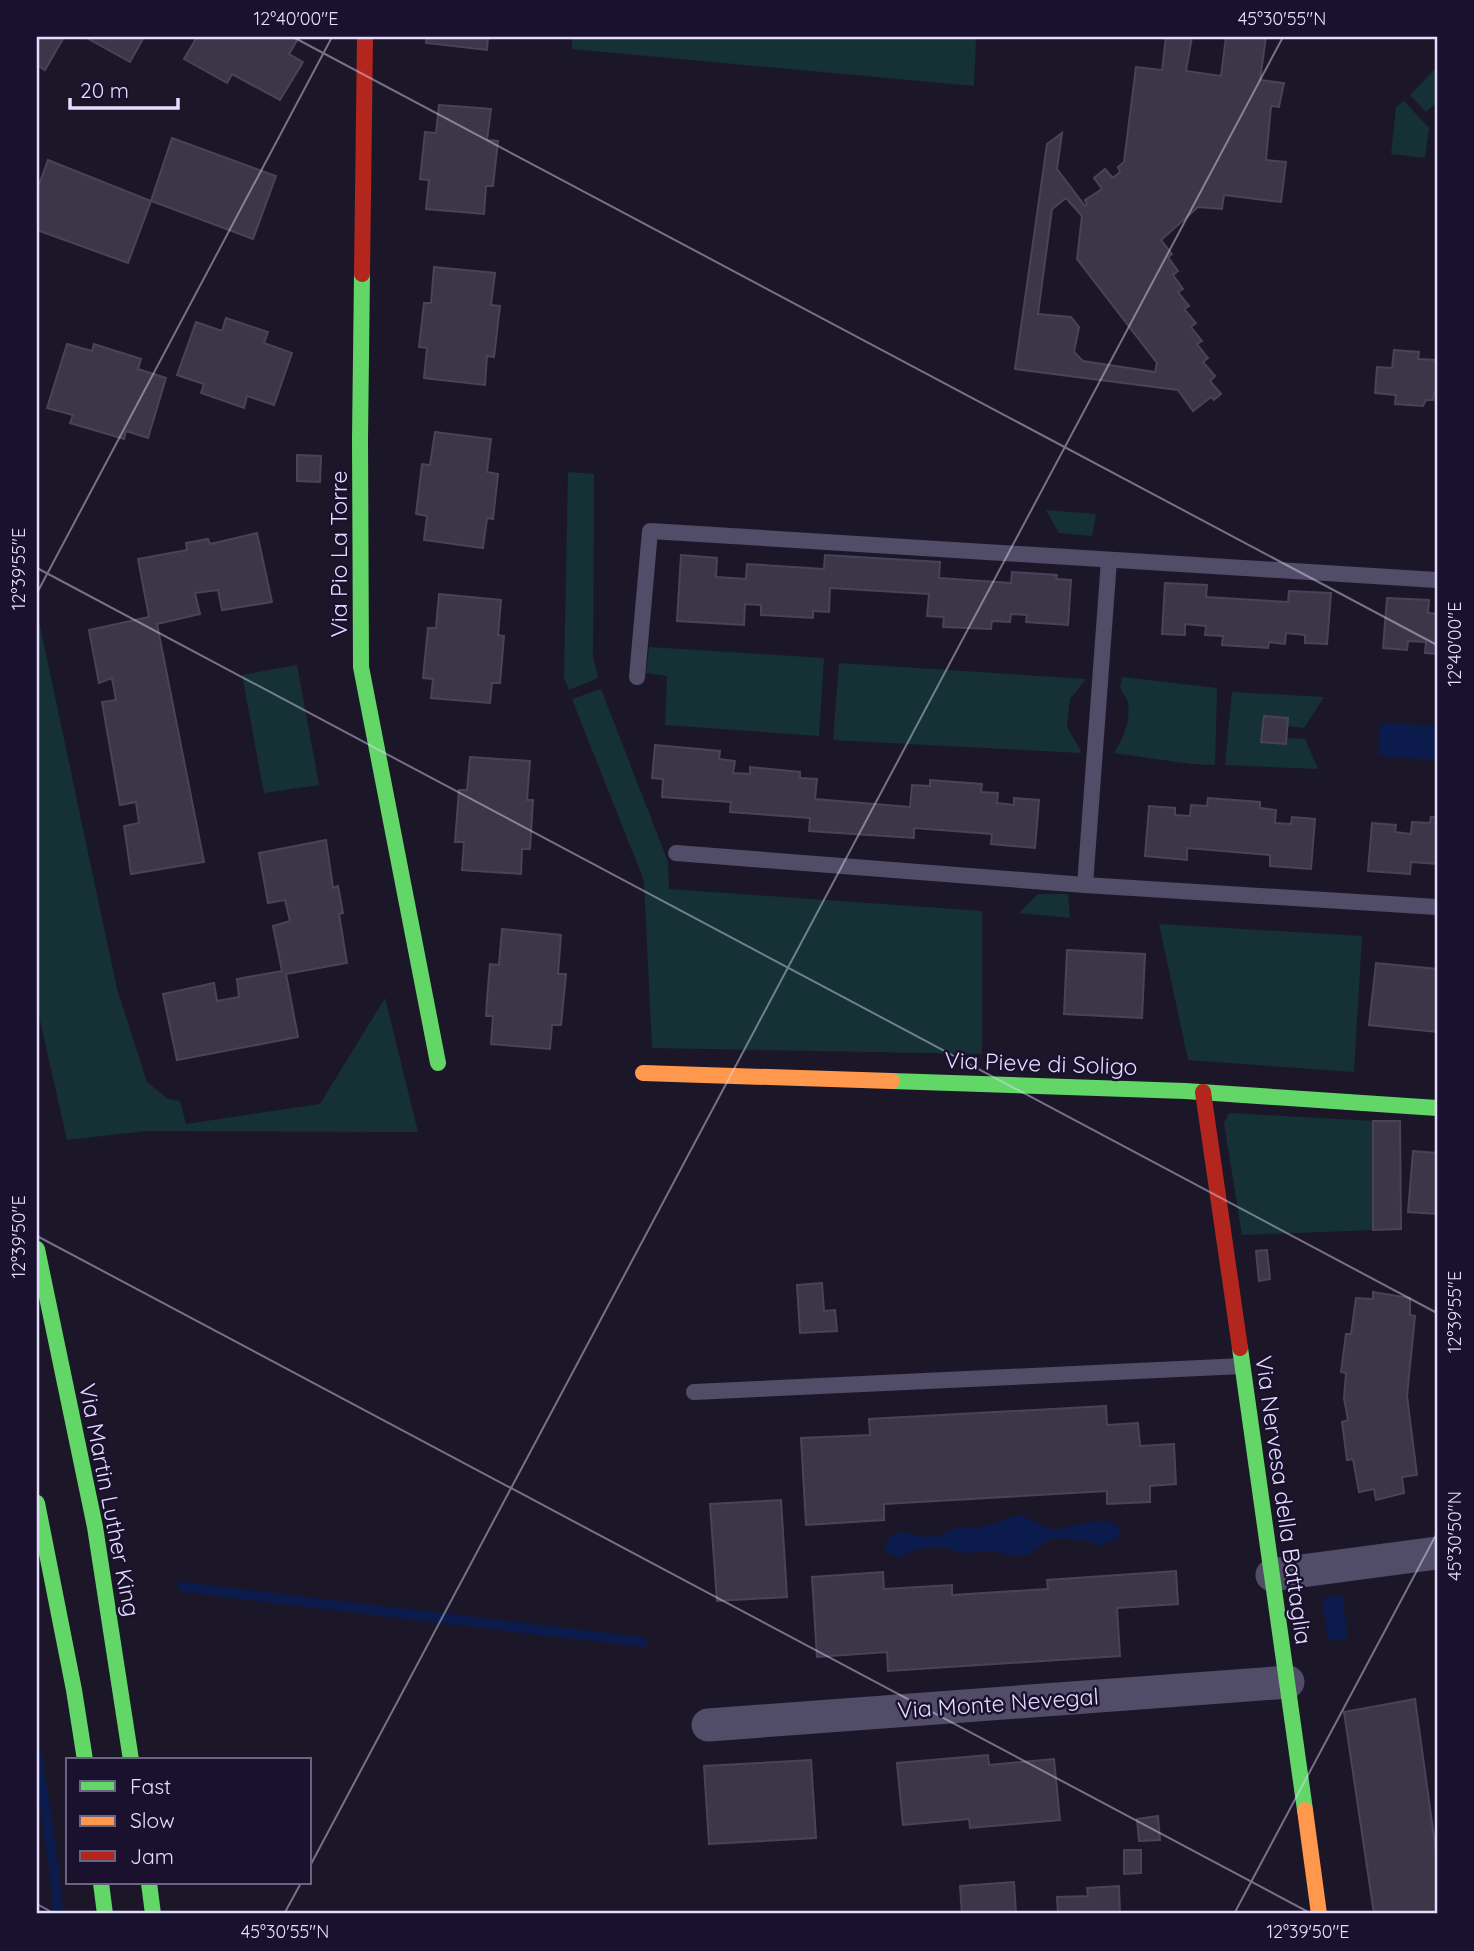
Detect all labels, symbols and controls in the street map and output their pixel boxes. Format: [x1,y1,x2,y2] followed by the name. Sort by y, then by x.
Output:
[254,7,338,30] text: 12°40'00"E
[1238,7,1326,30] text: 45°30'55"N
[70,66,178,110] scale bar
[80,77,129,103] text: 20 m
[324,471,353,637] street label: Via Pio La Torre
[7,528,30,610] text: 12°39'55"E
[1443,602,1466,686] text: 12°40'00"E
[944,1045,1138,1081] street label: Via Pieve di Soligo
[7,1195,30,1279] text: 12°39'50"E
[1443,1271,1466,1353] text: 12°39'55"E
[1249,1354,1319,1646] street label: Via Nervesa della Battaglia
[73,1381,147,1619] street label: Via Martin Luther King
[1443,1491,1466,1581] text: 45°30'50"N
[896,1682,1100,1724] street label: Via Monte Nevegal
[66,1758,312,1884] legend
[130,1773,171,1799] text: Fast
[130,1807,175,1833] text: Slow
[130,1843,174,1869] text: Jam
[241,1920,329,1943] text: 45°30'55"N
[1266,1920,1350,1943] text: 12°39'50"E

